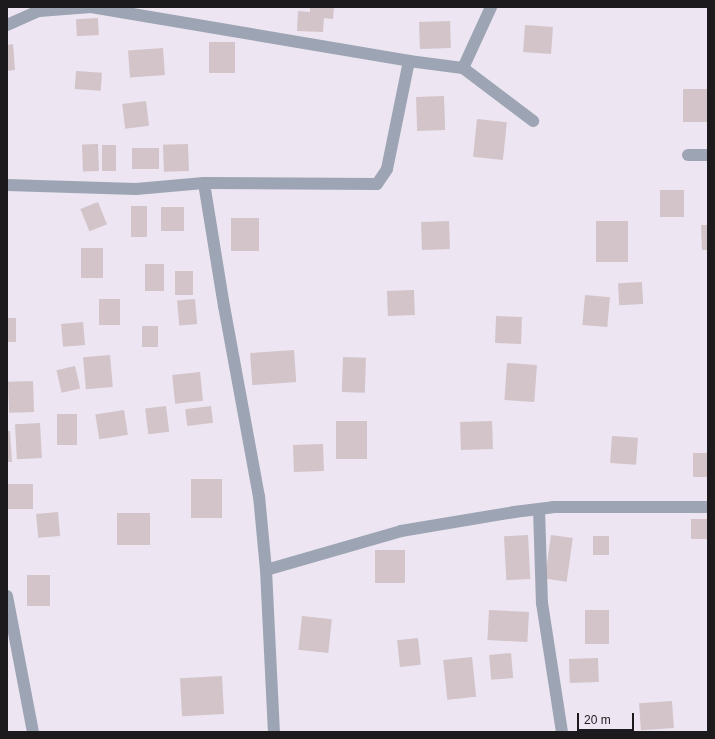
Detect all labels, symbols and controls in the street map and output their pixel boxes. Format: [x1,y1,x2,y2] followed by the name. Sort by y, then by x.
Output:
[579,705,636,731] scale bar
[584,713,611,727] text: 20 m

